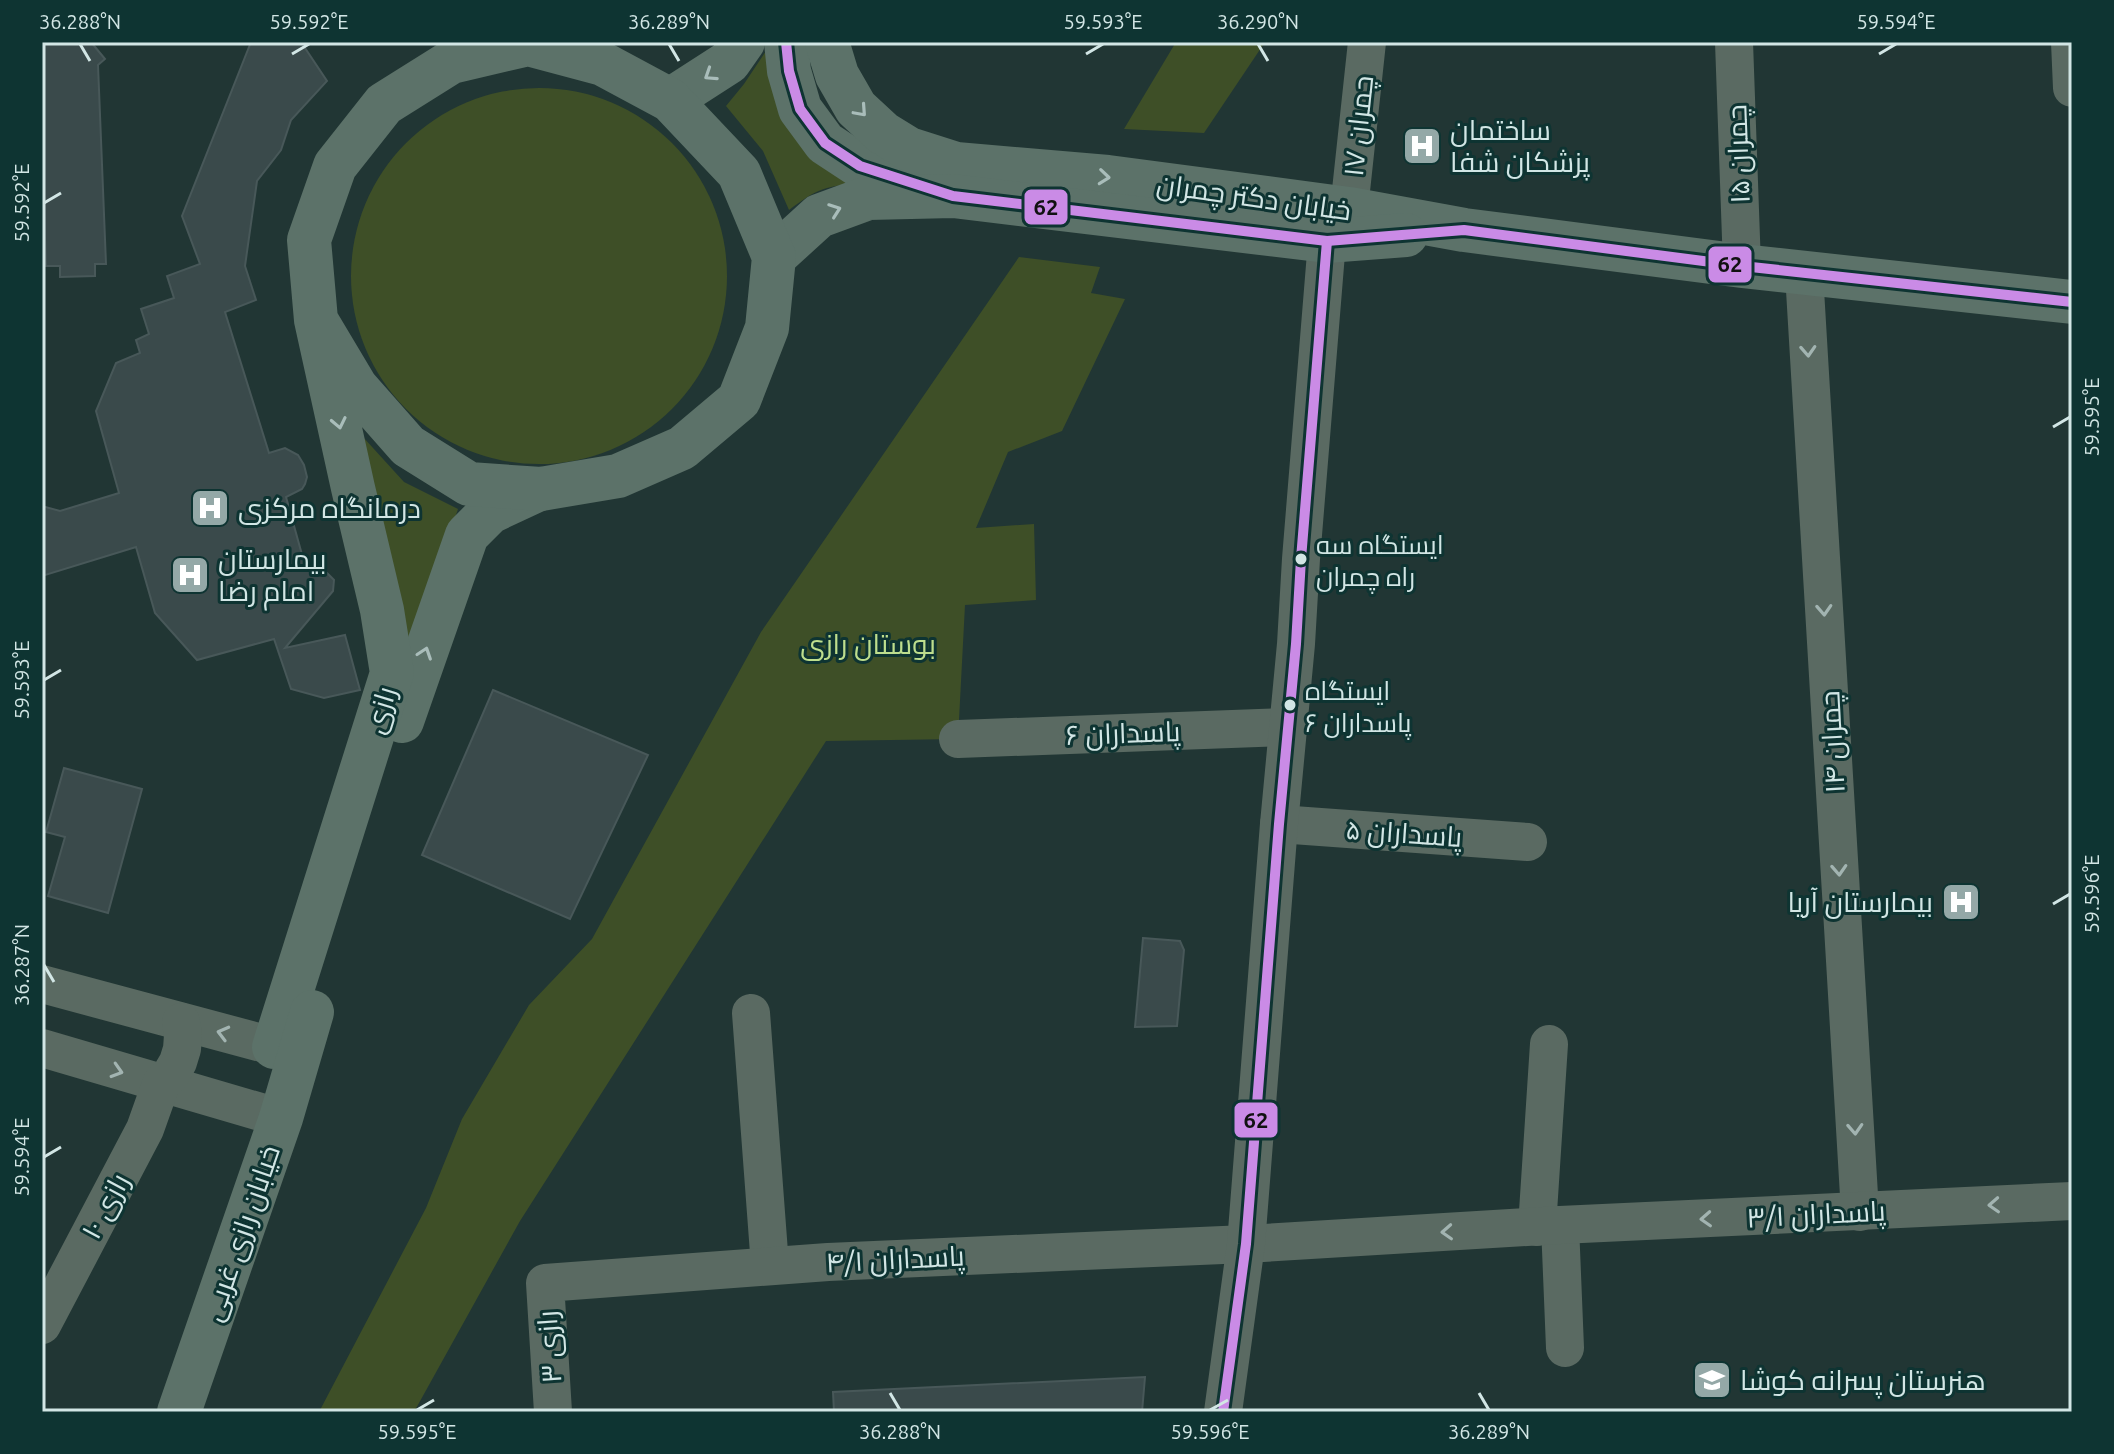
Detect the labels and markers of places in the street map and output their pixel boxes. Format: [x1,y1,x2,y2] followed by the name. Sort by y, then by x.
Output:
[1450,114,1591,181] place label: ساختمان پزشکان شفا
[1401,125,1443,167] hospital icon: ساختمان پزشکان شفا
[189,487,231,529] hospital icon: درمانگاه مرکزی
[238,492,421,525] place label: درمانگاه مرکزی
[1316,530,1444,594] place label: ایستگاه سه راه چمران
[218,543,327,611] place label: بیمارستان امام رضا
[1293,551,1309,567] marker: ایستگاه سه راه چمران
[169,554,211,596] hospital icon: بیمارستان امام رضا
[1305,676,1412,740] place label: ایستگاه پاسداران ۶
[1282,697,1298,713] marker: ایستگاه پاسداران ۶
[1940,881,1982,923] hospital icon: بیمارستان آریا
[1787,886,1933,919] place label: بیمارستان آریا
[1691,1359,1733,1401] school or university icon: هنرستان پسرانه کوشا
[1740,1364,1986,1399] place label: هنرستان پسرانه کوشا

